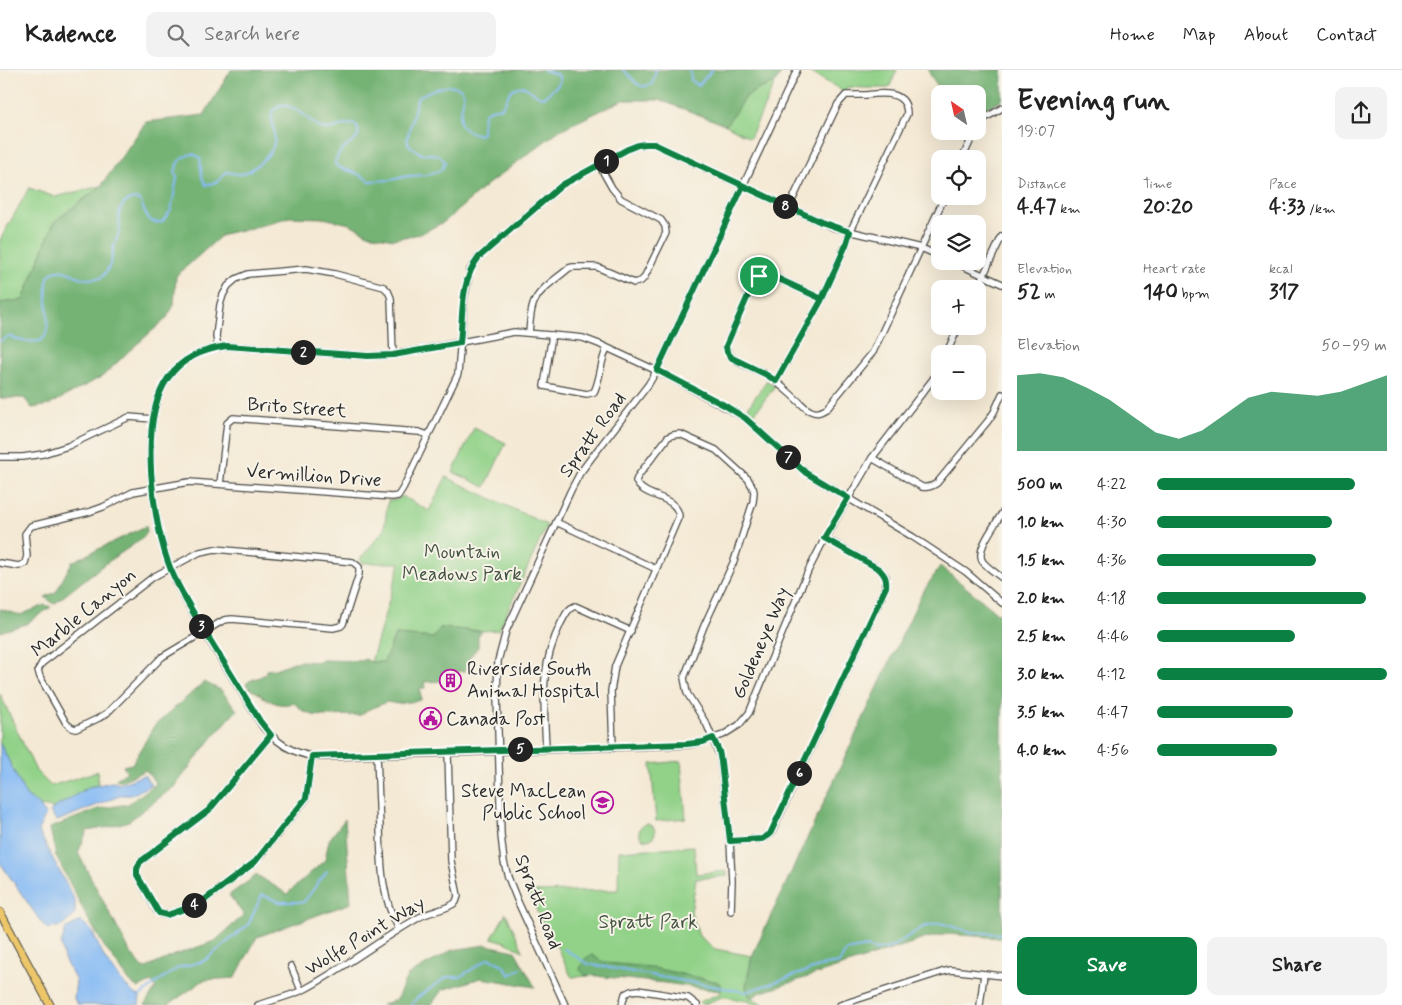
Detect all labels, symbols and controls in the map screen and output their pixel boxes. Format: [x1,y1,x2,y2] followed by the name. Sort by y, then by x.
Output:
[146,12,496,57] search box
[25,19,116,50] text: Kadence
[164,21,192,49] icon: search
[204,22,300,47] text: Search here
[1110,23,1155,47] text: Home
[1183,23,1216,47] text: Map
[1244,23,1288,47] text: About
[1316,23,1377,47] text: Contact
[1017,83,1170,120] text: Evening run
[931,85,986,140] north arrow
[931,85,986,400] map controls
[1335,87,1387,139] button: share
[1017,121,1055,142] text: 19:07
[594,148,618,174] pin: 1
[931,150,986,205] button: locate
[603,152,610,170] text: 1
[1017,175,1066,193] text: Distance
[1143,175,1172,193] text: Time
[1269,175,1297,193] text: Pace
[1017,193,1056,221] text: 4.47
[1143,193,1193,221] text: 20:20
[1269,193,1305,221] text: 4:33
[772,194,798,218] pin: 8
[782,197,789,215] text: 8
[1056,200,1081,218] text: km
[1305,200,1336,218] text: /km
[931,215,986,270] button: layers
[738,255,780,297] pin
[1017,260,1072,278] text: Elevation
[1143,260,1206,278] text: Heart rate
[1269,260,1293,278] text: kcal
[745,262,773,290] icon: arrive
[1017,278,1041,306] text: 52
[1143,278,1178,306] text: 140
[1269,278,1299,306] text: 317
[931,280,986,335] button: +
[1041,285,1056,303] text: m
[1178,285,1210,303] text: bpm
[1017,335,1080,356] text: Elevation
[1321,335,1387,356] text: 50–99 m
[290,340,316,364] pin: 2
[300,343,307,361] text: 2
[931,345,986,400] button: −
[554,387,632,483] street label: Spratt Road
[247,392,347,424] street label: Brito Street
[776,444,800,470] pin: 7
[784,448,793,466] text: 7
[246,459,382,493] street label: Vermillion Drive
[1017,474,1062,495] text: 500 m
[1097,474,1127,495] text: 4:22
[1017,512,1064,533] text: 1.0 km
[1097,512,1127,533] text: 4:30
[402,540,522,587] park label: Mountain Meadows Park
[1017,550,1065,571] text: 1.5 km
[1097,550,1127,571] text: 4:36
[26,563,142,664] street label: Marble Canyon
[726,583,797,703] street label: Goldeneye Way
[1017,588,1065,609] text: 2.0 km
[1097,588,1127,609] text: 4:18
[188,614,214,638] pin: 3
[198,617,205,635] text: 3
[1017,626,1065,647] text: 2.5 km
[1097,626,1129,647] text: 4:46
[467,657,600,704] place label: Riverside South Animal Hospital
[1017,664,1064,685] text: 3.0 km
[1097,664,1126,685] text: 4:12
[439,668,463,692] building icon: Riverside South Animal Hospital
[1017,702,1065,723] text: 3.5 km
[1097,702,1128,723] text: 4:47
[418,707,442,731] public building icon: Canada Post
[446,707,545,732] place label: Canada Post
[508,736,532,762] pin: 5
[516,740,525,758] text: 5
[1017,740,1066,761] text: 4.0 km
[1097,740,1129,761] text: 4:56
[786,760,812,786] pin: 6
[796,764,803,782] text: 6
[461,779,586,826] place label: Steve MacLean Public School
[590,790,614,814] school or university icon: Steve MacLean Public School
[509,851,567,953] street label: Spratt Road
[301,890,429,982] street label: Wolfe Point Way
[182,892,206,918] pin: 4
[190,896,199,914] text: 4
[598,910,698,935] park label: Spratt Park
[1017,937,1197,995] button: Save
[1207,937,1387,995] button: Share

